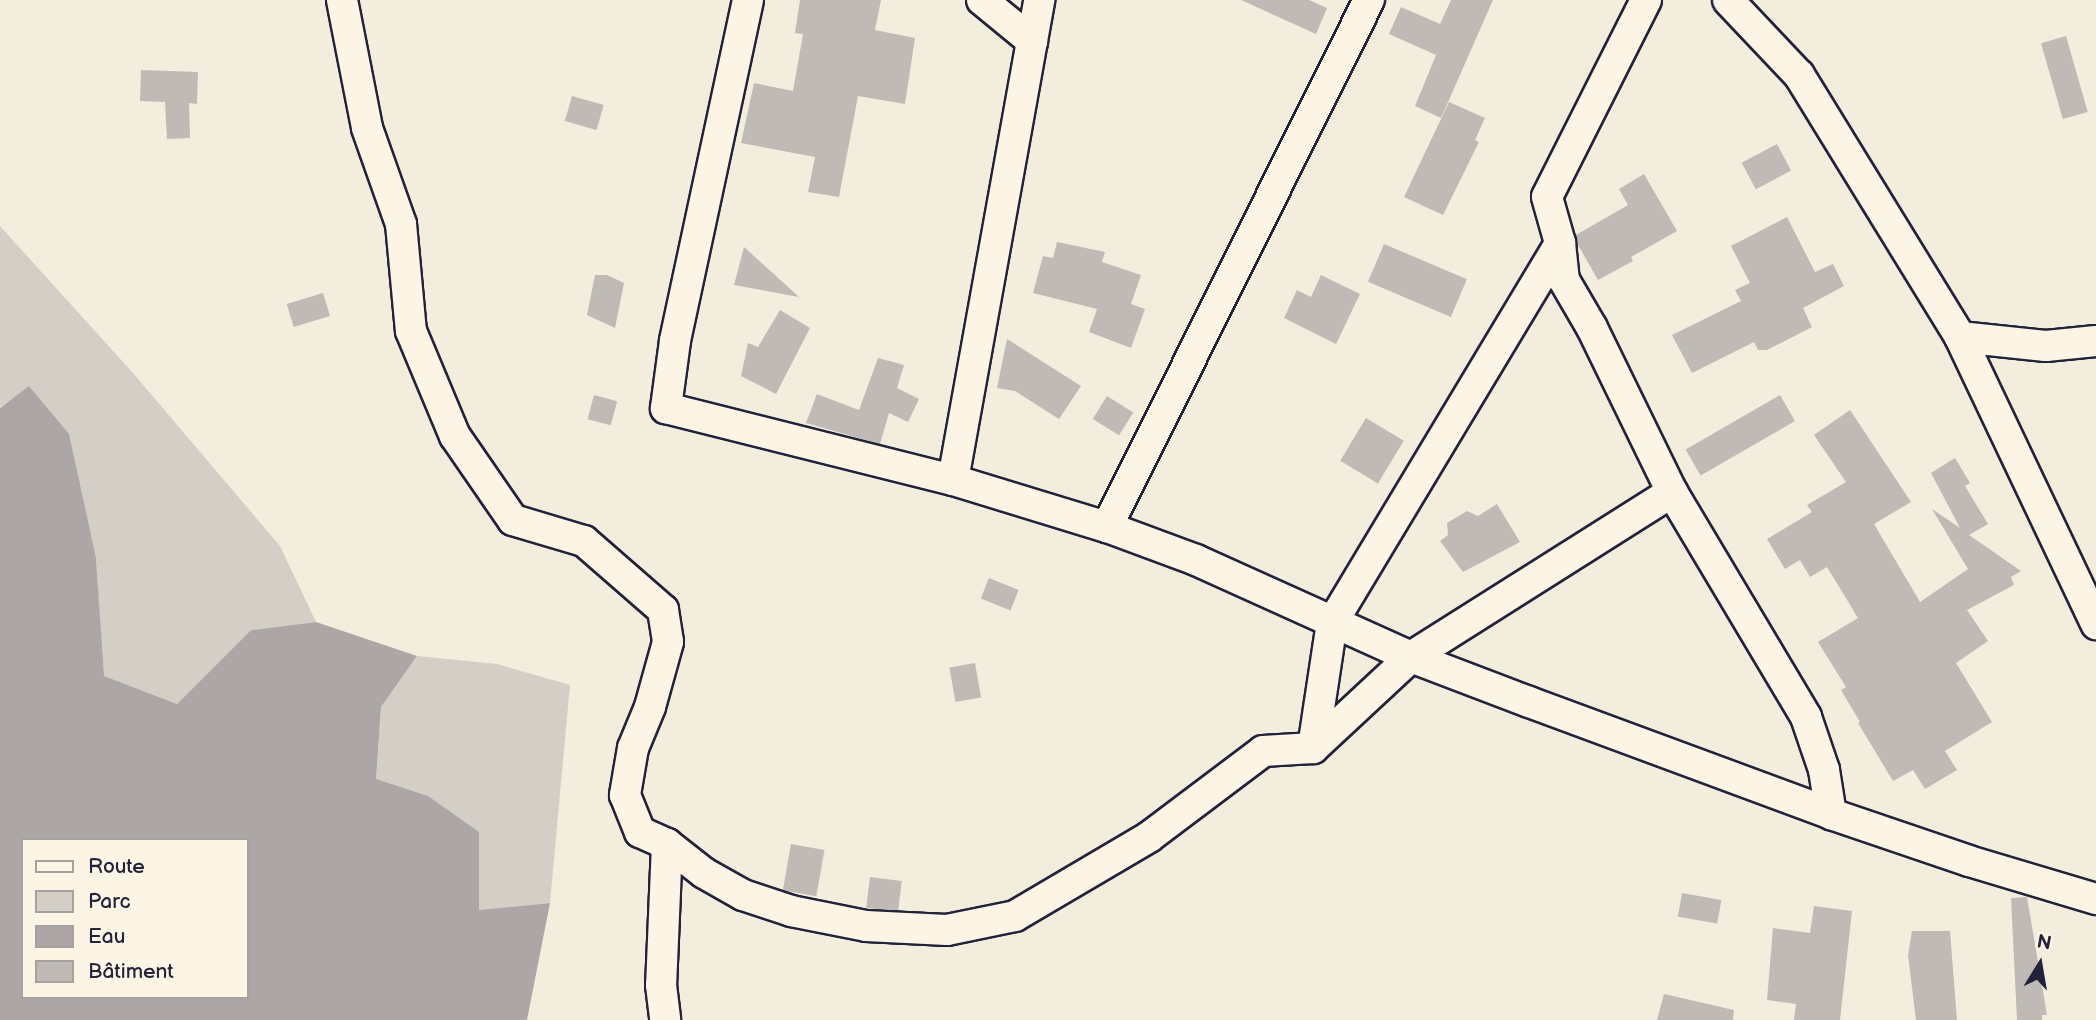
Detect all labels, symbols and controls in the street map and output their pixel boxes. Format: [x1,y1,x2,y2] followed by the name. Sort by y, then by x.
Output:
[21,838,248,999] legend
[88,854,145,879] text: Route
[88,889,131,914] text: Parc
[88,924,125,949] text: Eau
[2005,929,2075,999] north arrow
[2035,930,2053,956] text: N
[88,959,174,984] text: Bâtiment

